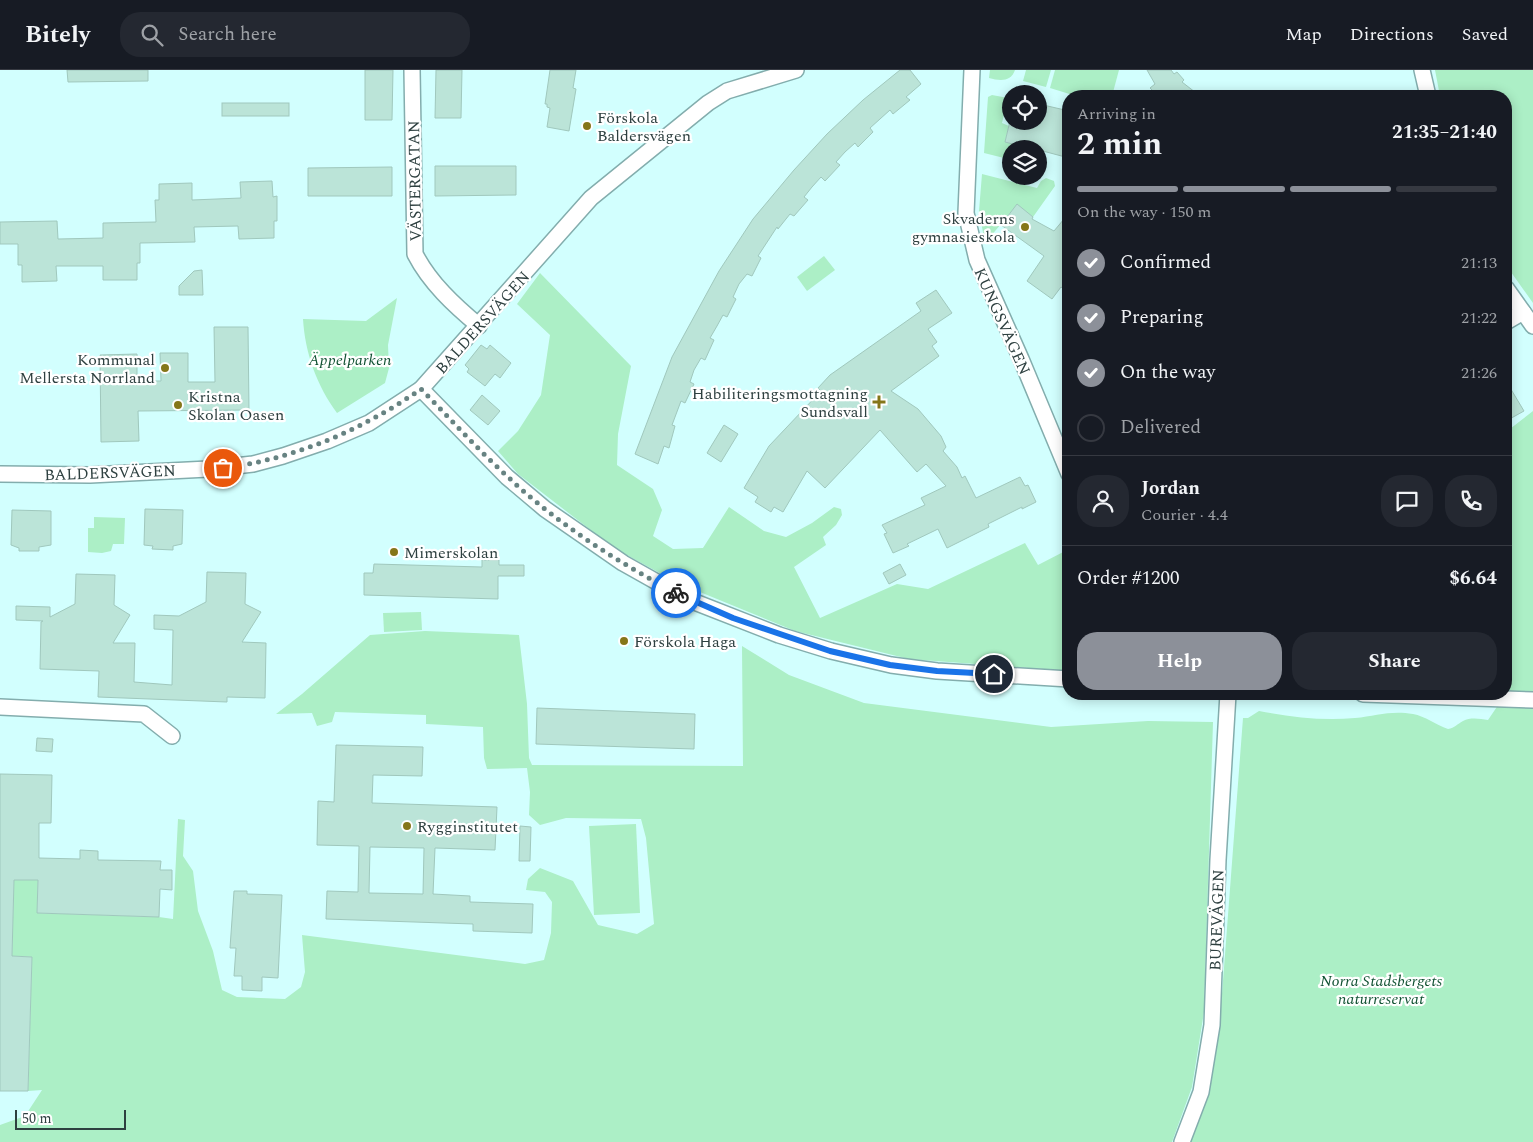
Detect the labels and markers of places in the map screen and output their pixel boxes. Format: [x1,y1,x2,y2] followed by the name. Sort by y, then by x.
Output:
[597,106,691,148] place label: Förskola Baldersvägen
[581,120,593,132] marker: Förskola Baldersvägen
[911,207,1015,249] place label: Skvaderns gymnasieskola
[1019,221,1031,233] marker: Skvaderns gymnasieskola
[19,348,155,390] place label: Kommunal Mellersta Norrland
[159,362,171,374] marker: Kommunal Mellersta Norrland
[692,382,868,424] place label: Habiliteringsmottagning Sundsvall
[188,385,284,427] place label: Kristna Skolan Oasen
[872,395,886,409] marker: Habiliteringsmottagning Sundsvall
[172,399,184,411] marker: Kristna Skolan Oasen
[202,447,244,489] pin
[404,541,498,565] place label: Mimerskolan
[388,546,400,558] marker: Mimerskolan
[634,630,736,654] place label: Förskola Haga
[618,635,630,647] marker: Förskola Haga
[973,653,1015,695] pin
[417,815,518,839] place label: Rygginstitutet
[401,820,413,832] marker: Rygginstitutet

